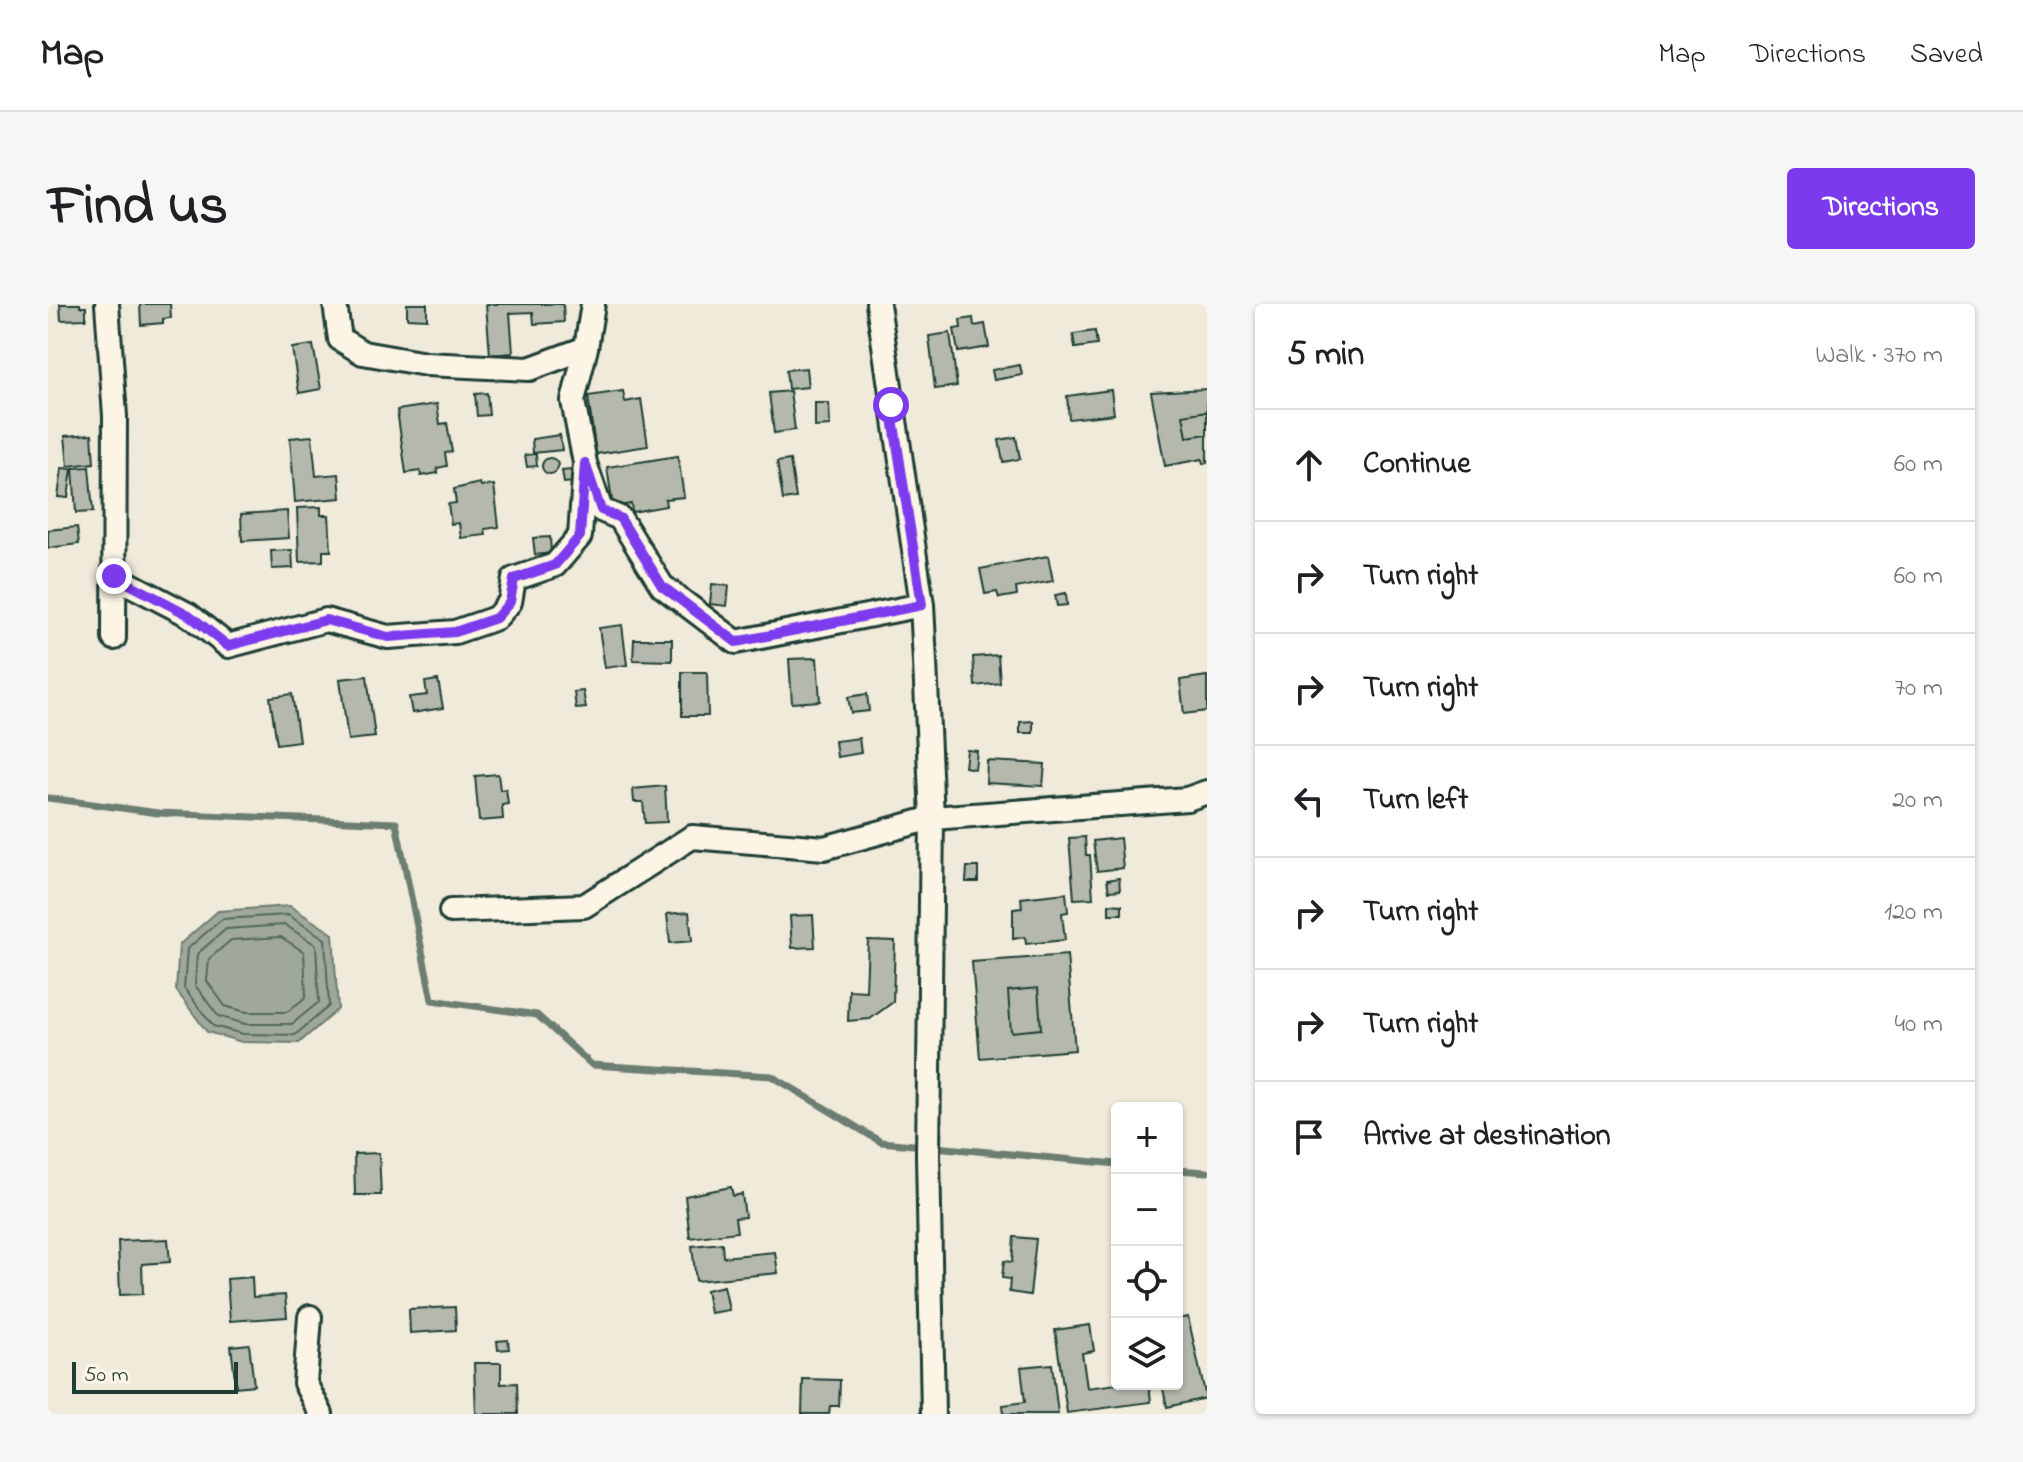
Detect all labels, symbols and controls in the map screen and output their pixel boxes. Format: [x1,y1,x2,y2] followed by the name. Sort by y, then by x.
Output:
[40,27,104,83] text: Map
[1658,35,1706,76] text: Map
[1750,35,1866,76] text: Directions
[1910,35,1983,76] text: Saved
[48,168,228,249] text: Find us
[1787,168,1975,249] button: Directions
[1287,331,1364,381] text: 5 min
[1815,337,1943,375] text: Walk · 370 m
[873,387,909,423] route start
[1287,443,1331,487] icon: ahead
[1363,443,1471,487] text: Continue
[1894,446,1943,484] text: 60 m
[1287,555,1331,599] icon: right
[1363,555,1478,599] text: Turn right
[96,558,132,594] route end
[1894,558,1943,596] text: 60 m
[1287,667,1331,711] icon: right
[1363,667,1478,711] text: Turn right
[1894,670,1943,708] text: 70 m
[1287,779,1331,823] icon: left
[1363,779,1468,823] text: Turn left
[1892,782,1943,820] text: 20 m
[1287,891,1331,935] icon: right
[1363,891,1478,935] text: Turn right
[1884,894,1943,932] text: 120 m
[1287,1003,1331,1047] icon: right
[1363,1003,1478,1047] text: Turn right
[1894,1006,1943,1044] text: 40 m
[1111,1102,1183,1390] map controls
[1111,1102,1183,1174] button: +
[1287,1115,1331,1159] icon: arrive
[1363,1115,1611,1159] text: Arrive at destination
[1111,1174,1183,1246] button: −
[1111,1246,1183,1318] button: locate
[1111,1318,1183,1390] button: layers
[72,1358,238,1394] scale bar
[84,1360,129,1392] text: 50 m

